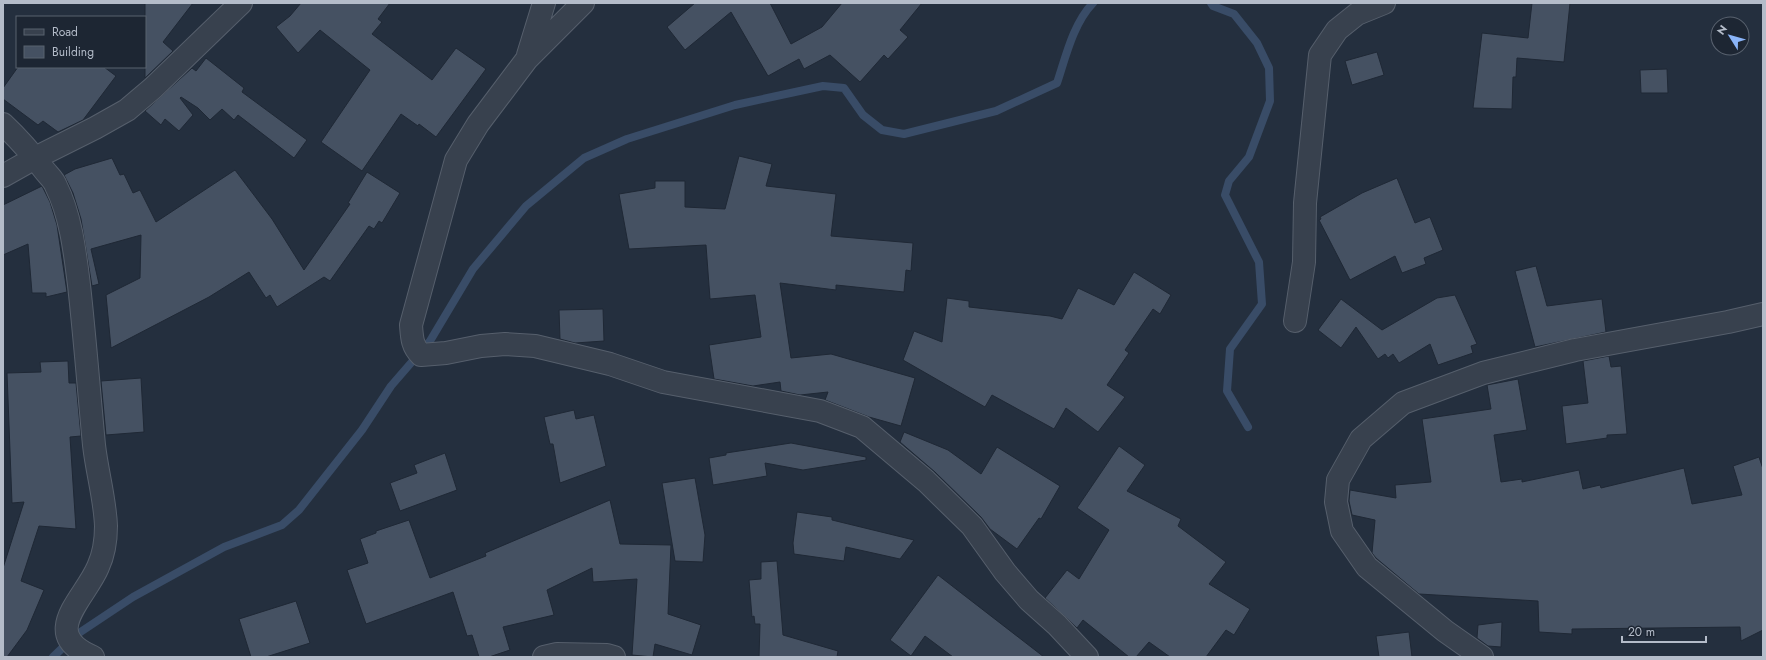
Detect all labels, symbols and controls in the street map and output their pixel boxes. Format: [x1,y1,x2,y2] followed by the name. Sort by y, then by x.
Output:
[16,16,146,68] legend
[1710,16,1750,56] north arrow
[1713,22,1731,38] text: N
[52,23,78,41] text: Road
[52,43,94,61] text: Building
[1622,618,1706,644] scale bar
[1628,623,1655,641] text: 20 m

